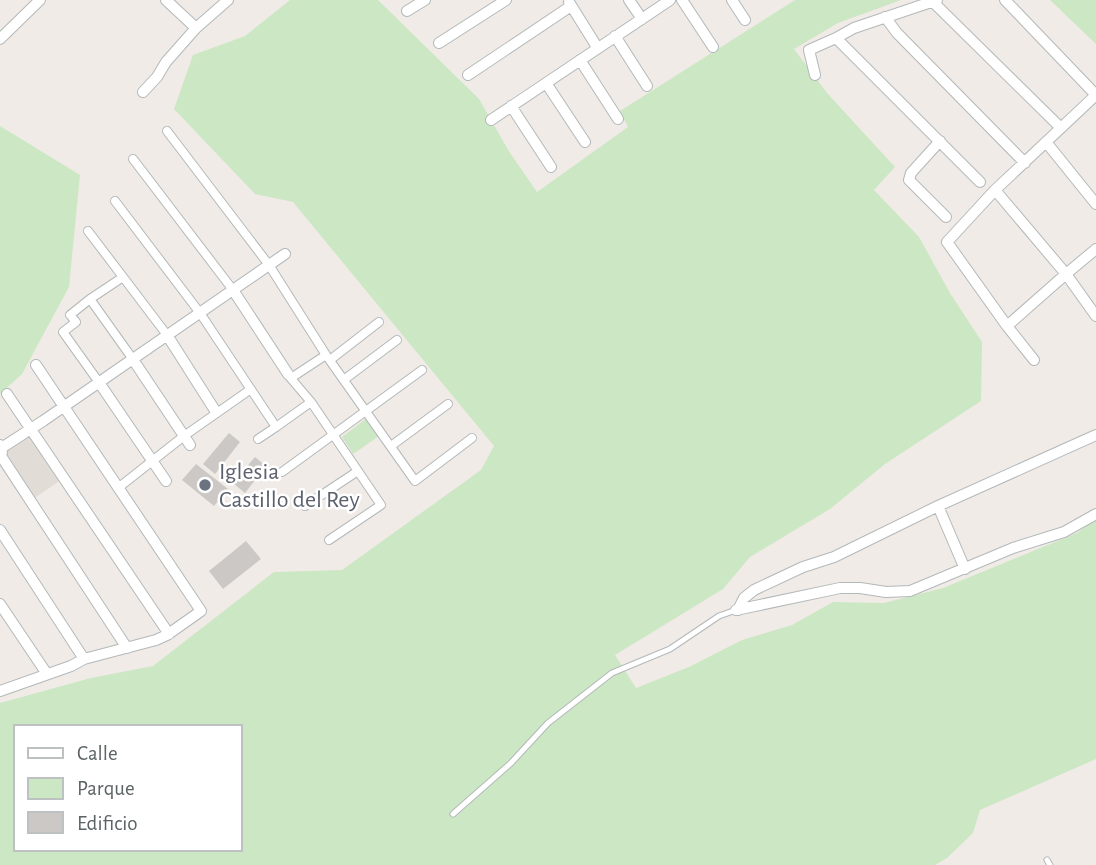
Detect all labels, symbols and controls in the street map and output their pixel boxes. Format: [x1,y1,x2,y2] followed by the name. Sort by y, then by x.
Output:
[219,460,360,512] place label: Iglesia Castillo del Rey
[197,477,213,493] marker: Iglesia Castillo del Rey
[14,725,242,851] legend
[77,743,118,764] text: Calle
[77,778,135,799] text: Parque
[77,813,138,834] text: Edificio

